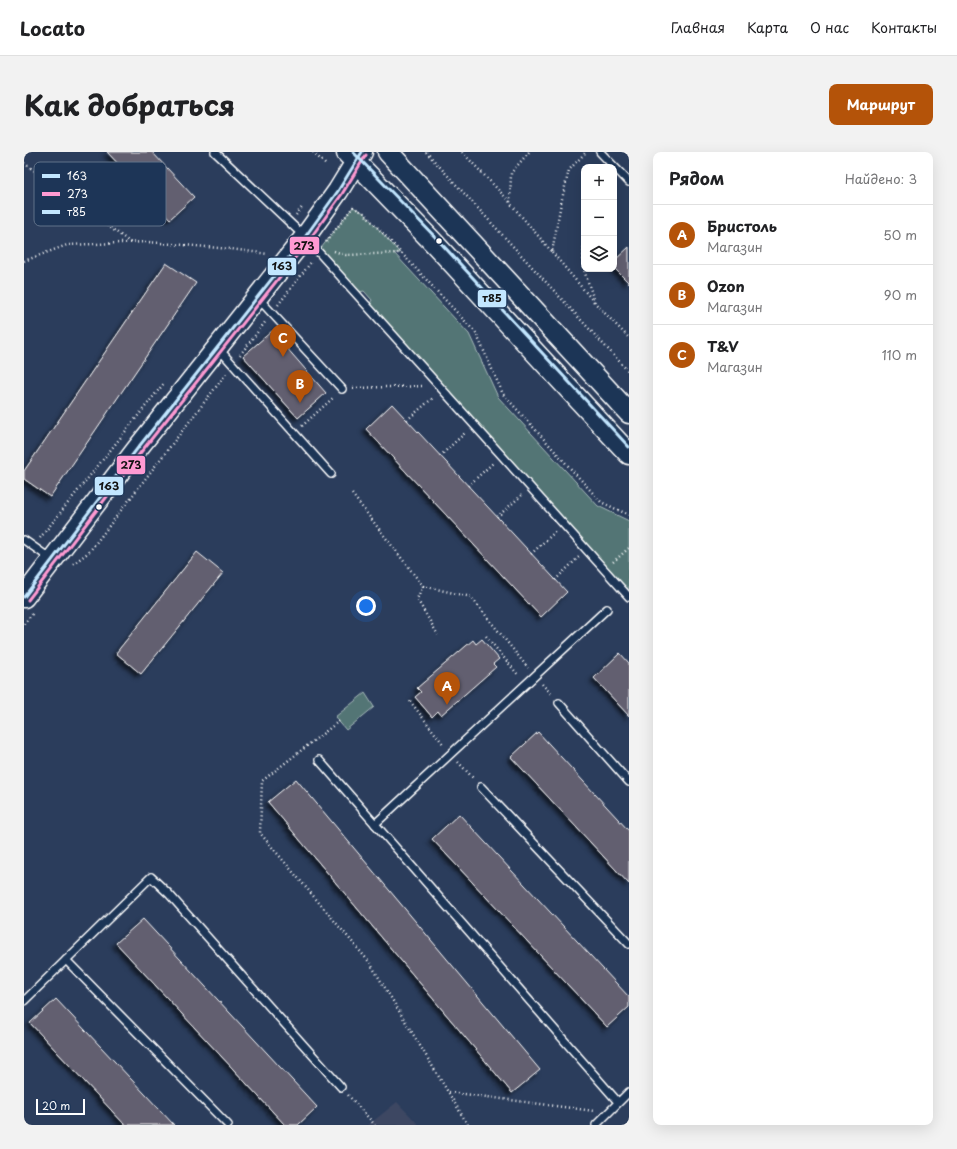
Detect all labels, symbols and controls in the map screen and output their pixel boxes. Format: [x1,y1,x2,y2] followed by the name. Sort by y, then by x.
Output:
[20,14,85,42] text: Locato
[671,17,725,38] text: Главная
[747,17,788,38] text: Карта
[810,17,849,38] text: О нас
[871,17,937,38] text: Контакты
[24,83,235,126] text: Как добраться
[829,84,933,125] button: Маршрут
[34,162,166,226] legend
[581,164,617,272] map controls
[581,164,617,200] button: +
[669,165,724,191] text: Рядом
[67,167,87,184] text: 163
[845,169,917,188] text: Найдено: 3
[67,185,88,202] text: 273
[581,200,617,236] button: −
[67,203,86,220] text: т85
[707,214,777,237] text: Бристоль
[677,225,687,244] text: A
[883,225,917,244] text: 50 m
[289,236,320,255] line badge: 273
[434,236,444,246] unlabelled marker
[581,236,617,272] button: layers
[294,237,315,254] text: 273
[707,237,763,256] text: Магазин
[267,257,297,276] line badge: 163
[272,257,293,274] text: 163
[707,274,745,297] text: Ozon
[678,285,686,304] text: B
[884,285,917,304] text: 90 m
[477,289,507,308] line badge: т85
[482,289,502,306] text: т85
[707,297,763,316] text: Магазин
[270,324,296,357] pin: C
[707,334,739,357] text: T&V
[677,345,687,364] text: C
[882,345,917,364] text: 110 m
[707,357,763,376] text: Магазин
[287,370,313,403] pin: B
[116,455,146,475] line badge: 273
[121,456,142,473] text: 273
[94,476,124,496] line badge: 163
[99,477,120,494] text: 163
[94,502,104,512] unlabelled marker
[356,596,376,616] your location
[434,672,460,705] pin: A
[36,1097,85,1116] scale bar
[42,1097,70,1114] text: 20 m

